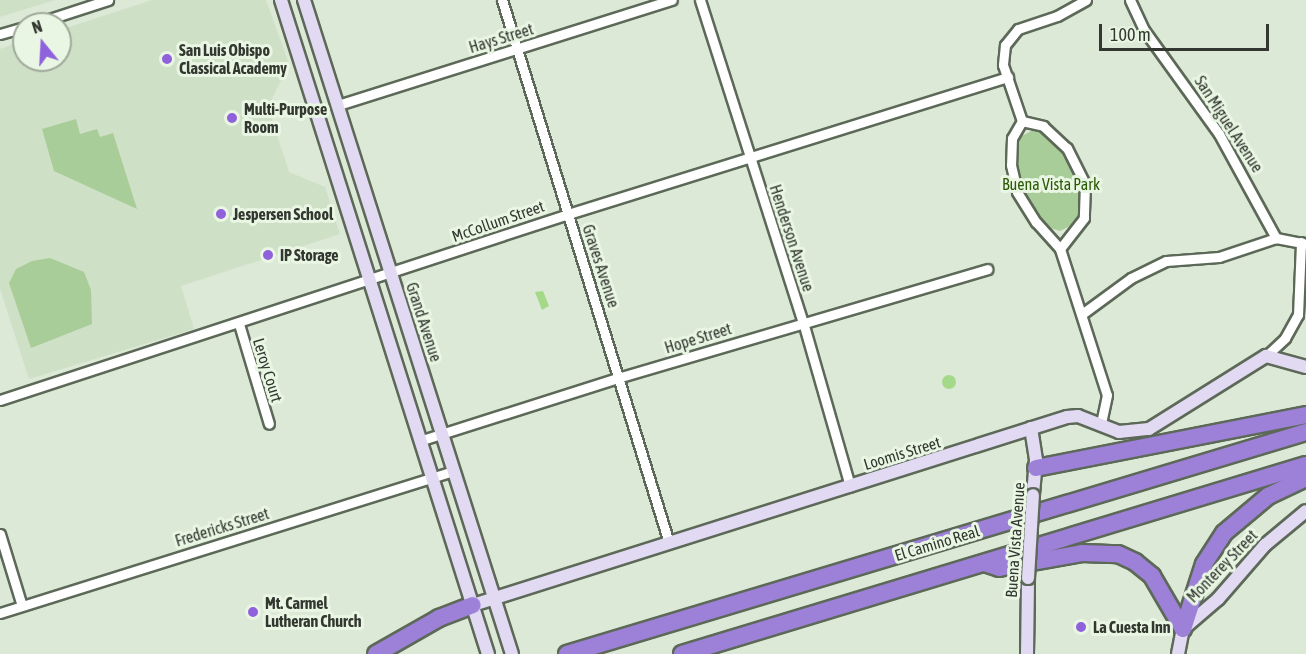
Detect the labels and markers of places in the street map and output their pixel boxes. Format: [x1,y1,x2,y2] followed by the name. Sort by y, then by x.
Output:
[179,40,287,78] place label: San Luis Obispo Classical Academy
[160,52,174,66] marker: San Luis Obispo Classical Academy
[244,99,327,137] place label: Multi-Purpose Room
[225,111,239,125] marker: Multi-Purpose Room
[233,204,333,224] place label: Jespersen School
[214,207,228,221] marker: Jespersen School
[280,245,338,265] place label: IP Storage
[261,248,275,262] marker: IP Storage
[265,593,361,631] place label: Mt. Carmel Lutheran Church
[246,605,260,619] marker: Mt. Carmel Lutheran Church
[1093,617,1171,637] place label: La Cuesta Inn
[1074,620,1088,634] marker: La Cuesta Inn

